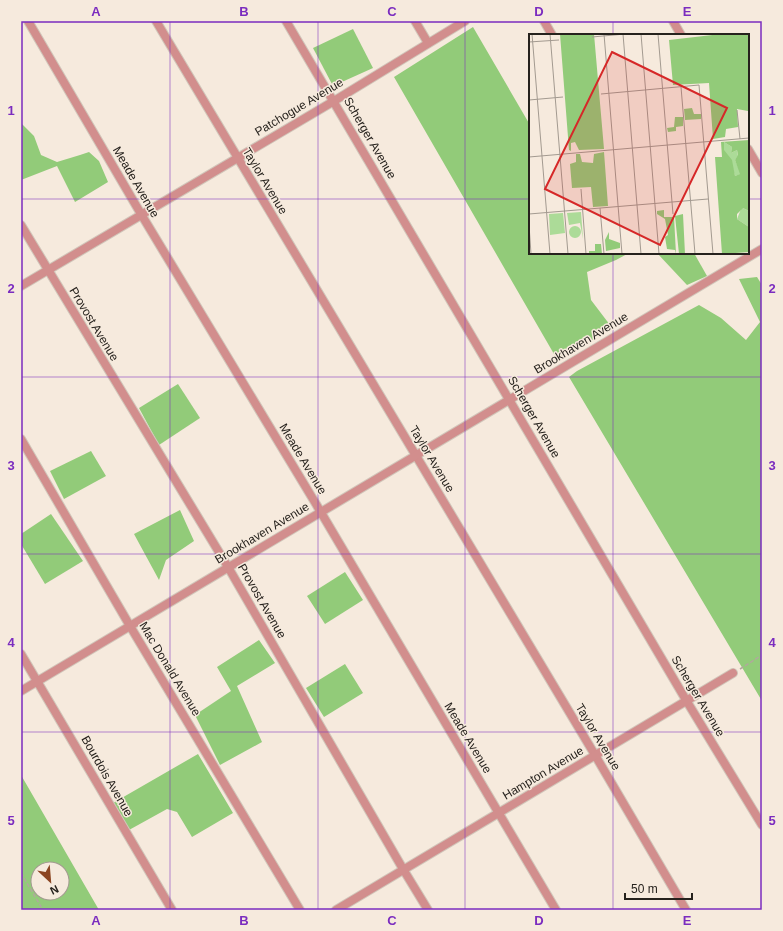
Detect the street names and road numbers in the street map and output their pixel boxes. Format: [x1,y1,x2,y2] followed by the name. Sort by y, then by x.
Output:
[252,75,346,139] street label: Patchogue Avenue
[341,95,399,182] street label: Scherger Avenue
[110,144,162,220] street label: Meade Avenue
[240,145,291,217] street label: Taylor Avenue
[66,284,122,364] street label: Provost Avenue
[531,309,631,377] street label: Brookhaven Avenue
[505,374,563,461] street label: Scherger Avenue
[276,421,330,497] street label: Meade Avenue
[407,423,458,495] street label: Taylor Avenue
[212,499,312,567] street label: Brookhaven Avenue
[235,561,289,641] street label: Provost Avenue
[136,619,204,719] street label: Mac Donald Avenue
[668,653,728,739] street label: Scherger Avenue
[441,700,495,776] street label: Meade Avenue
[573,701,624,773] street label: Taylor Avenue
[78,733,136,819] street label: Bourdois Avenue
[500,743,586,803] street label: Hampton Avenue

